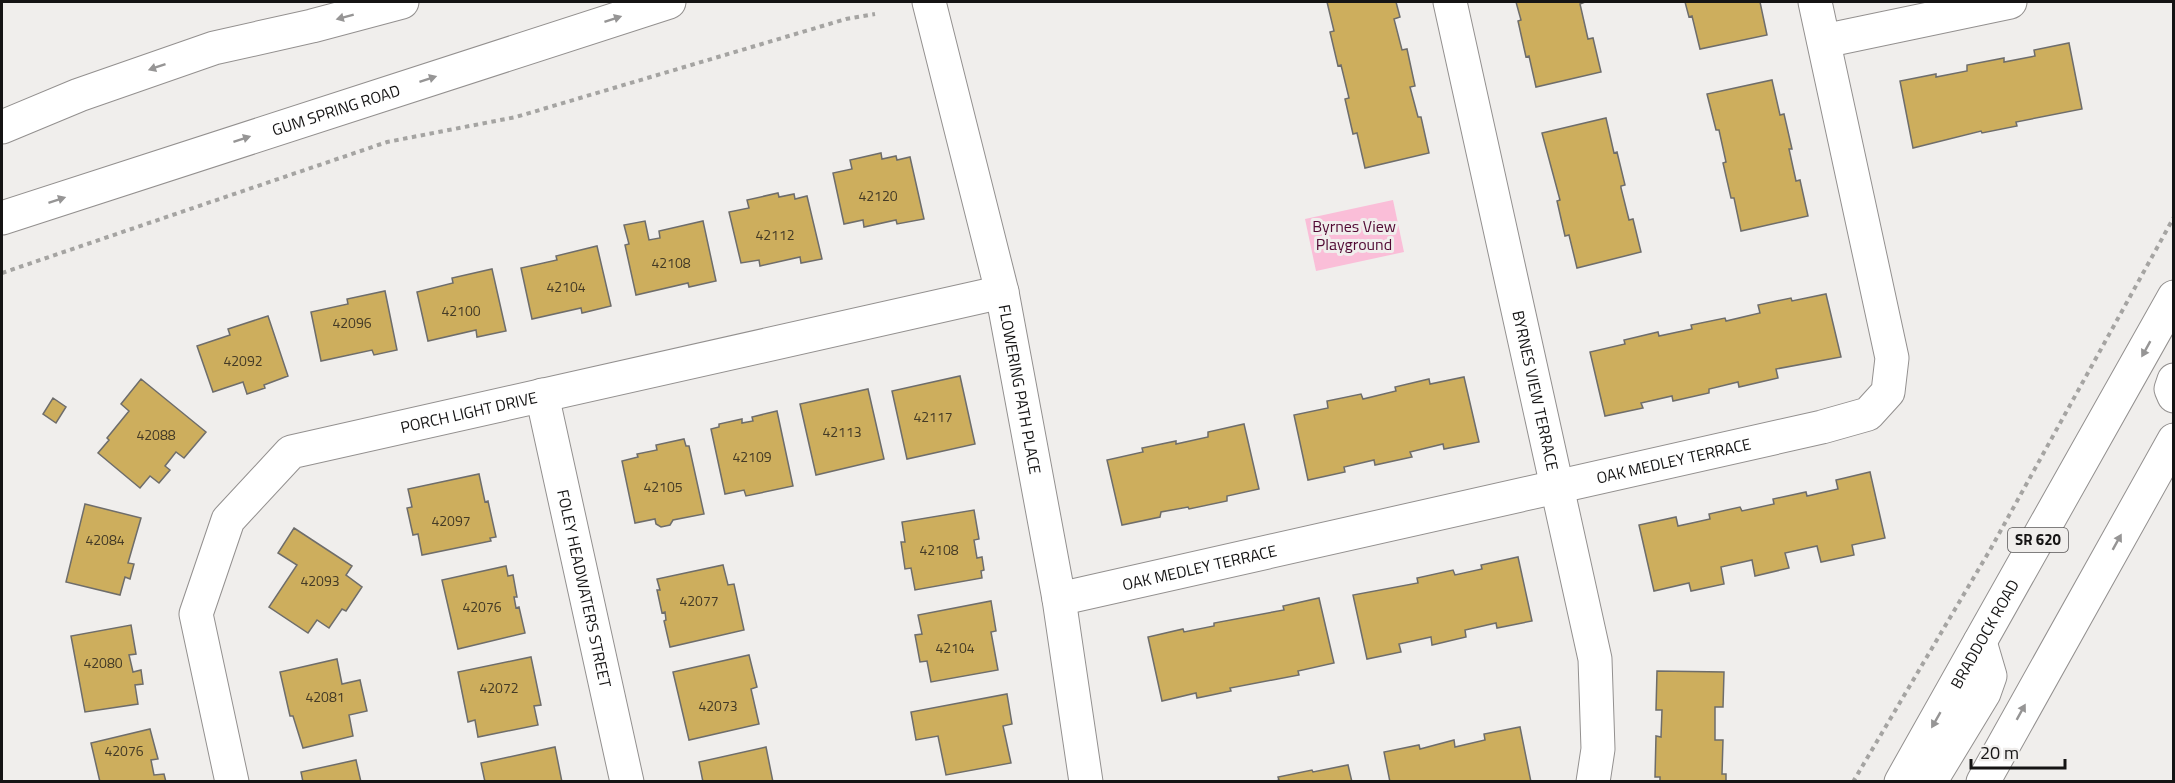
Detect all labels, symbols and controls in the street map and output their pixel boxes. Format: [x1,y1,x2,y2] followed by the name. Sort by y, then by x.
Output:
[336,13,354,22] one-way arrow
[604,14,622,23] one-way arrow
[148,63,166,73] one-way arrow
[419,74,437,83] one-way arrow
[269,78,403,142] street label: GUM SPRING ROAD
[233,134,251,143] one-way arrow
[858,185,898,206] house number: 42120
[48,195,66,204] one-way arrow
[1312,214,1396,256] park label: Byrnes View Playground
[755,224,795,245] house number: 42112
[651,252,691,273] house number: 42108
[546,276,586,297] house number: 42104
[441,300,481,321] house number: 42100
[993,303,1048,476] street label: FLOWERING PATH PLACE
[1506,308,1565,473] street label: BYRNES VIEW TERRACE
[332,312,372,333] house number: 42096
[2141,341,2151,358] one-way arrow
[223,350,263,371] house number: 42092
[398,385,540,439] street label: PORCH LIGHT DRIVE
[913,406,953,427] house number: 42117
[822,421,862,442] house number: 42113
[136,424,176,445] house number: 42088
[1594,431,1753,490] street label: OAK MEDLEY TERRACE
[732,446,772,467] house number: 42109
[643,476,683,497] house number: 42105
[551,487,618,690] street label: FOLEY HEADWATERS STREET
[431,510,471,531] house number: 42097
[2008,528,2068,552] road number: SR 620
[85,529,125,550] house number: 42084
[2111,534,2122,550] one-way arrow
[1120,538,1279,596] street label: OAK MEDLEY TERRACE
[919,539,959,560] house number: 42108
[300,570,340,591] house number: 42093
[1944,575,2025,693] street label: BRADDOCK ROAD
[679,590,719,611] house number: 42077
[462,596,502,617] house number: 42076
[935,637,975,658] house number: 42104
[83,652,123,673] house number: 42080
[479,677,519,698] house number: 42072
[305,686,345,707] house number: 42081
[698,695,738,716] house number: 42073
[2016,704,2027,720] one-way arrow
[1931,712,1941,729] one-way arrow
[1971,732,2066,770] scale bar
[1980,739,2019,766] text: 20 m
[104,740,144,761] house number: 42076

